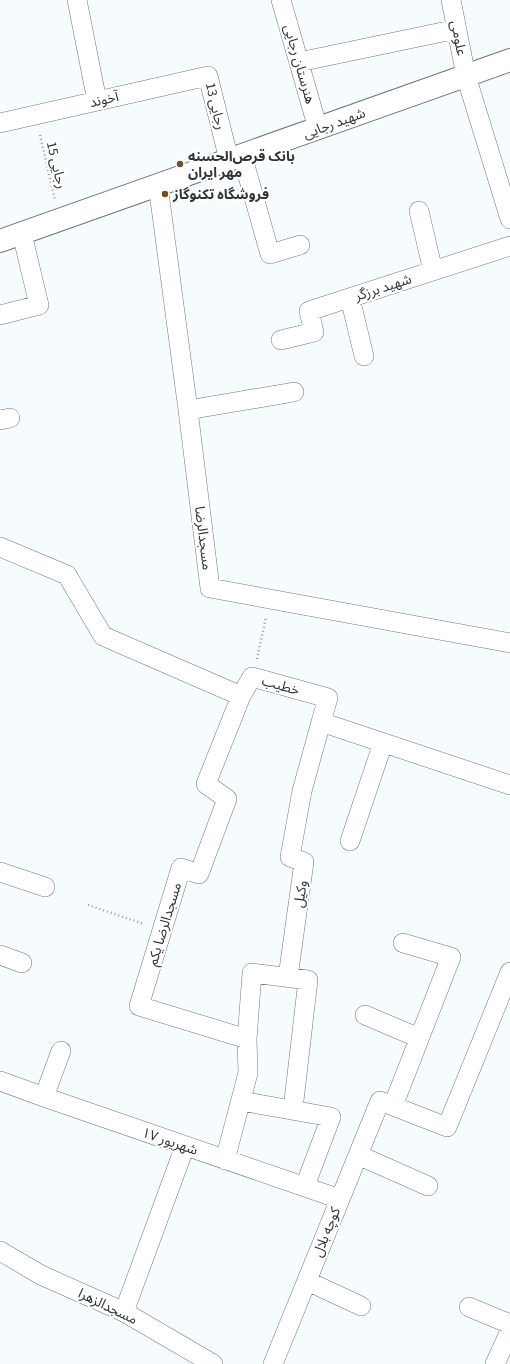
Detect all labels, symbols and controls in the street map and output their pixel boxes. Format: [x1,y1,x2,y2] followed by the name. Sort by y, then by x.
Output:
[445,19,471,58] street label: علومی
[278,22,320,106] street label: هنرستان رجایی
[200,81,230,132] street label: رجایی 13
[88,87,122,113] street label: آخوند
[300,103,368,144] street label: شهید رجایی
[41,140,71,191] street label: رجایی 15
[188,147,295,183] place label: بانک قرص‌الحسنه مهر ایران
[175,159,185,169] marker: بانک قرص‌الحسنه مهر ایران
[172,185,269,205] place label: فروشگاه تکنوگاز
[160,189,170,199] marker: فروشگاه تکنوگاز
[351,269,414,307] street label: شهید برزگر
[189,505,217,571] street label: مسجدالرضا
[259,671,302,701] street label: خطیب
[289,879,313,909] street label: وکیل
[143,880,187,969] street label: مسجدالرضا یکم
[139,1123,200,1161] street label: ۱۷ شهریور
[308,1204,346,1260] street label: کوچه بلال
[74,1284,141,1330] street label: مسجدالزهرا

